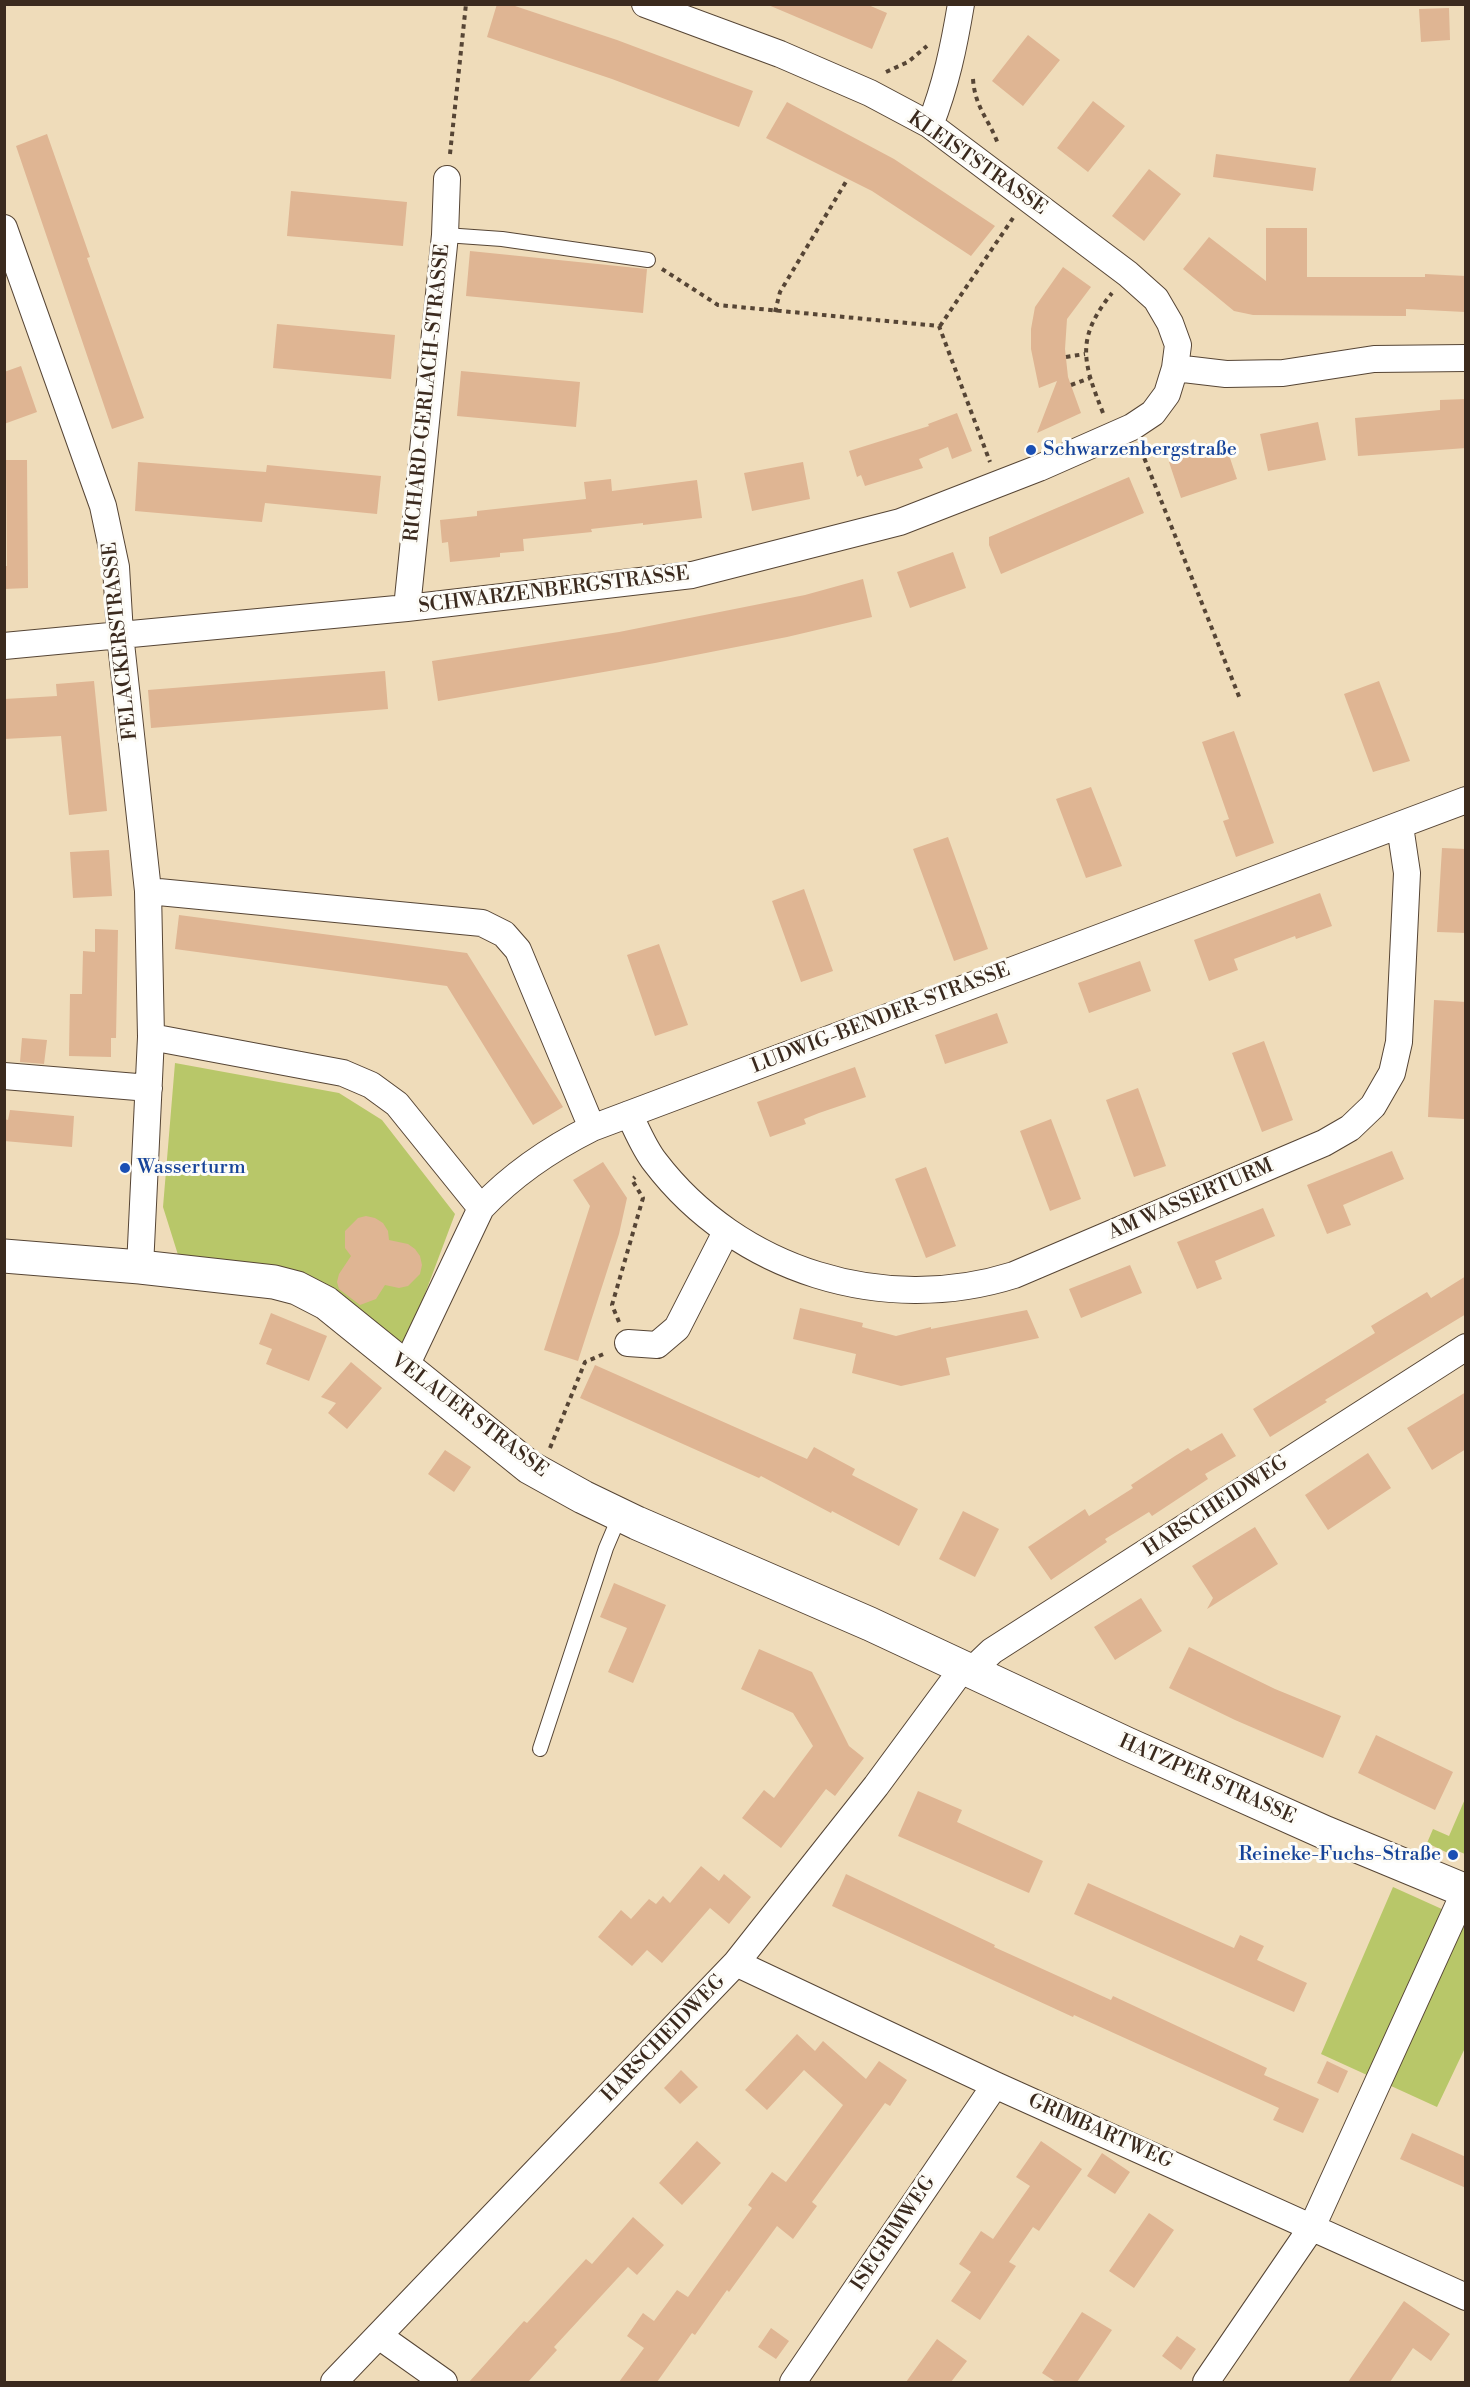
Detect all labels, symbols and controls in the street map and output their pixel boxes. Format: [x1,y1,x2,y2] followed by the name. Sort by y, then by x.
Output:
[903,107,1051,221] street label: KLEISTSTRASSE
[400,243,456,543] street label: RICHARD-GERLACH-STRASSE
[1043,438,1237,462] place label: Schwarzenbergstraße
[1024,443,1038,457] marker: Schwarzenbergstraße
[99,541,143,741] street label: FELACKERSTRASSE
[417,562,691,620] street label: SCHWARZENBERGSTRASSE
[748,958,1014,1080] street label: LUDWIG-BENDER-STRASSE
[1105,1154,1277,1246] street label: AM WASSERTURM
[137,1156,246,1180] place label: Wasserturm
[118,1161,132,1175] marker: Wasserturm
[386,1349,552,1483] street label: VELAUER STRASSE
[1139,1451,1293,1563] street label: HARSCHEIDWEG
[1115,1730,1299,1830] street label: HATZPER STRASSE
[1238,1843,1441,1867] place label: Reineke-Fuchs-Straße
[1446,1848,1460,1862] marker: Reineke-Fuchs-Straße
[597,1970,731,2108] street label: HARSCHEIDWEG
[1024,2089,1176,2175] street label: GRIMBARTWEG
[847,2172,941,2296] street label: ISEGRIMWEG

